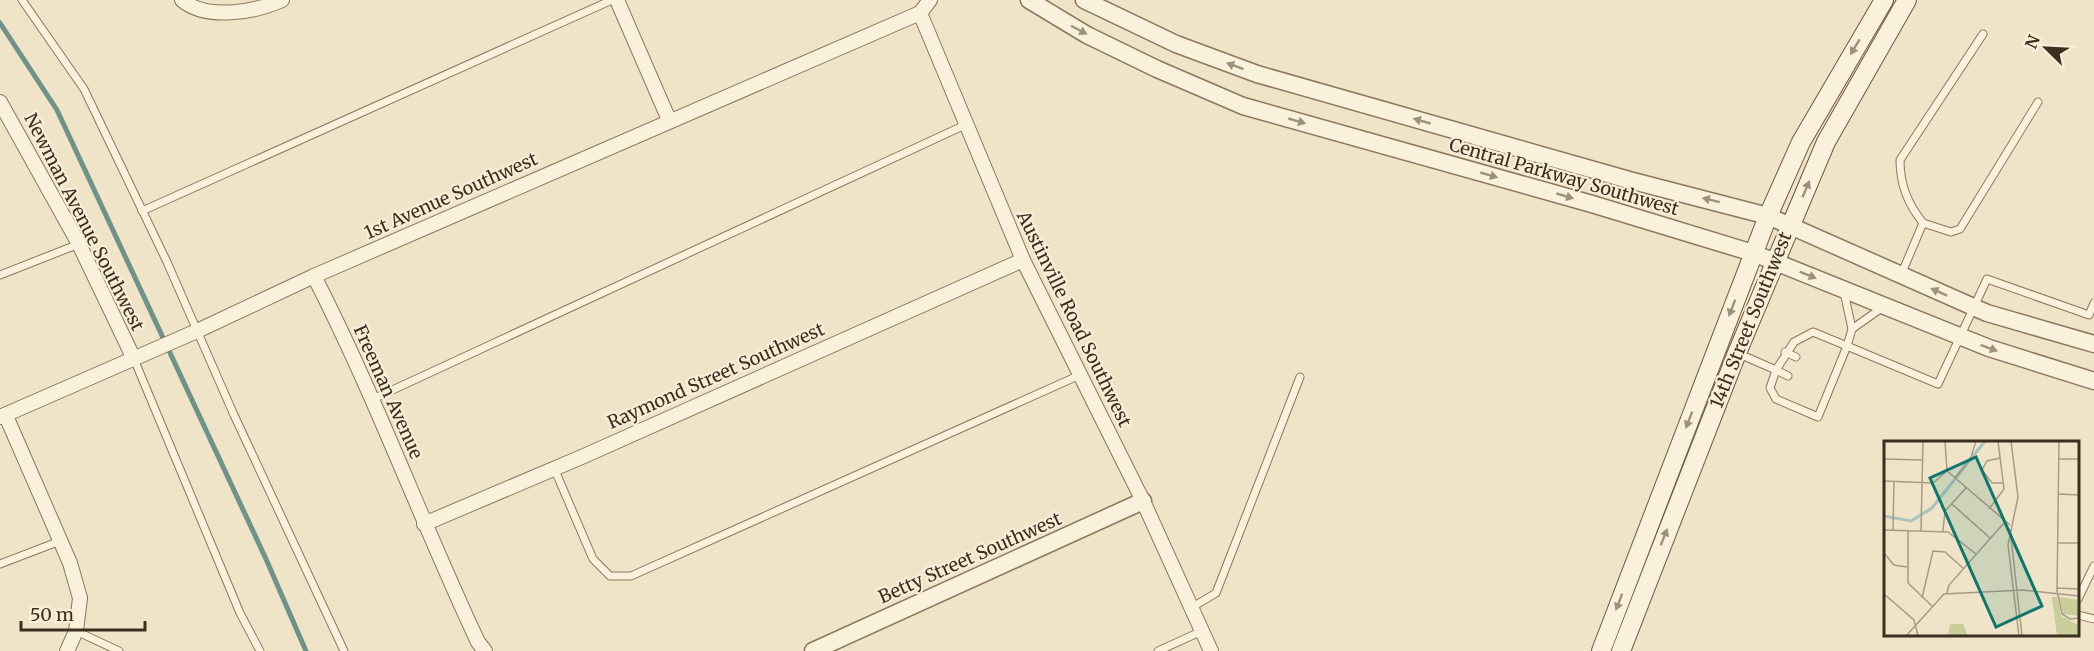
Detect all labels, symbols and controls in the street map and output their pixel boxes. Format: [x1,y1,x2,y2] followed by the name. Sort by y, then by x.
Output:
[2016,18,2076,78] north arrow
[1070,25,1087,35] one-way arrow
[2021,32,2044,52] text: N
[1850,39,1861,55] one-way arrow
[1226,60,1244,70] one-way arrow
[19,109,150,335] street label: Newman Avenue Southwest
[1413,116,1431,125] one-way arrow
[1288,117,1306,126] one-way arrow
[1447,133,1682,220] street label: Central Parkway Southwest
[361,147,541,244] street label: 1st Avenue Southwest
[1480,171,1498,180] one-way arrow
[1801,179,1811,197] one-way arrow
[1556,192,1574,202] one-way arrow
[1702,195,1720,205] one-way arrow
[1012,206,1137,430] street label: Austinville Road Southwest
[1705,228,1796,411] street label: 14th Street Southwest
[1799,270,1817,280] one-way arrow
[1930,287,1948,297] one-way arrow
[1727,299,1737,317] one-way arrow
[604,317,828,434] street label: Raymond Street Southwest
[349,321,428,462] street label: Freeman Avenue
[1980,343,1998,353] one-way arrow
[1684,411,1693,429] one-way arrow
[1884,441,2079,636] inset map
[875,507,1065,608] street label: Betty Street Southwest
[1659,528,1669,546] one-way arrow
[1614,593,1624,611] one-way arrow
[21,594,146,632] scale bar
[30,603,74,626] text: 50 m

